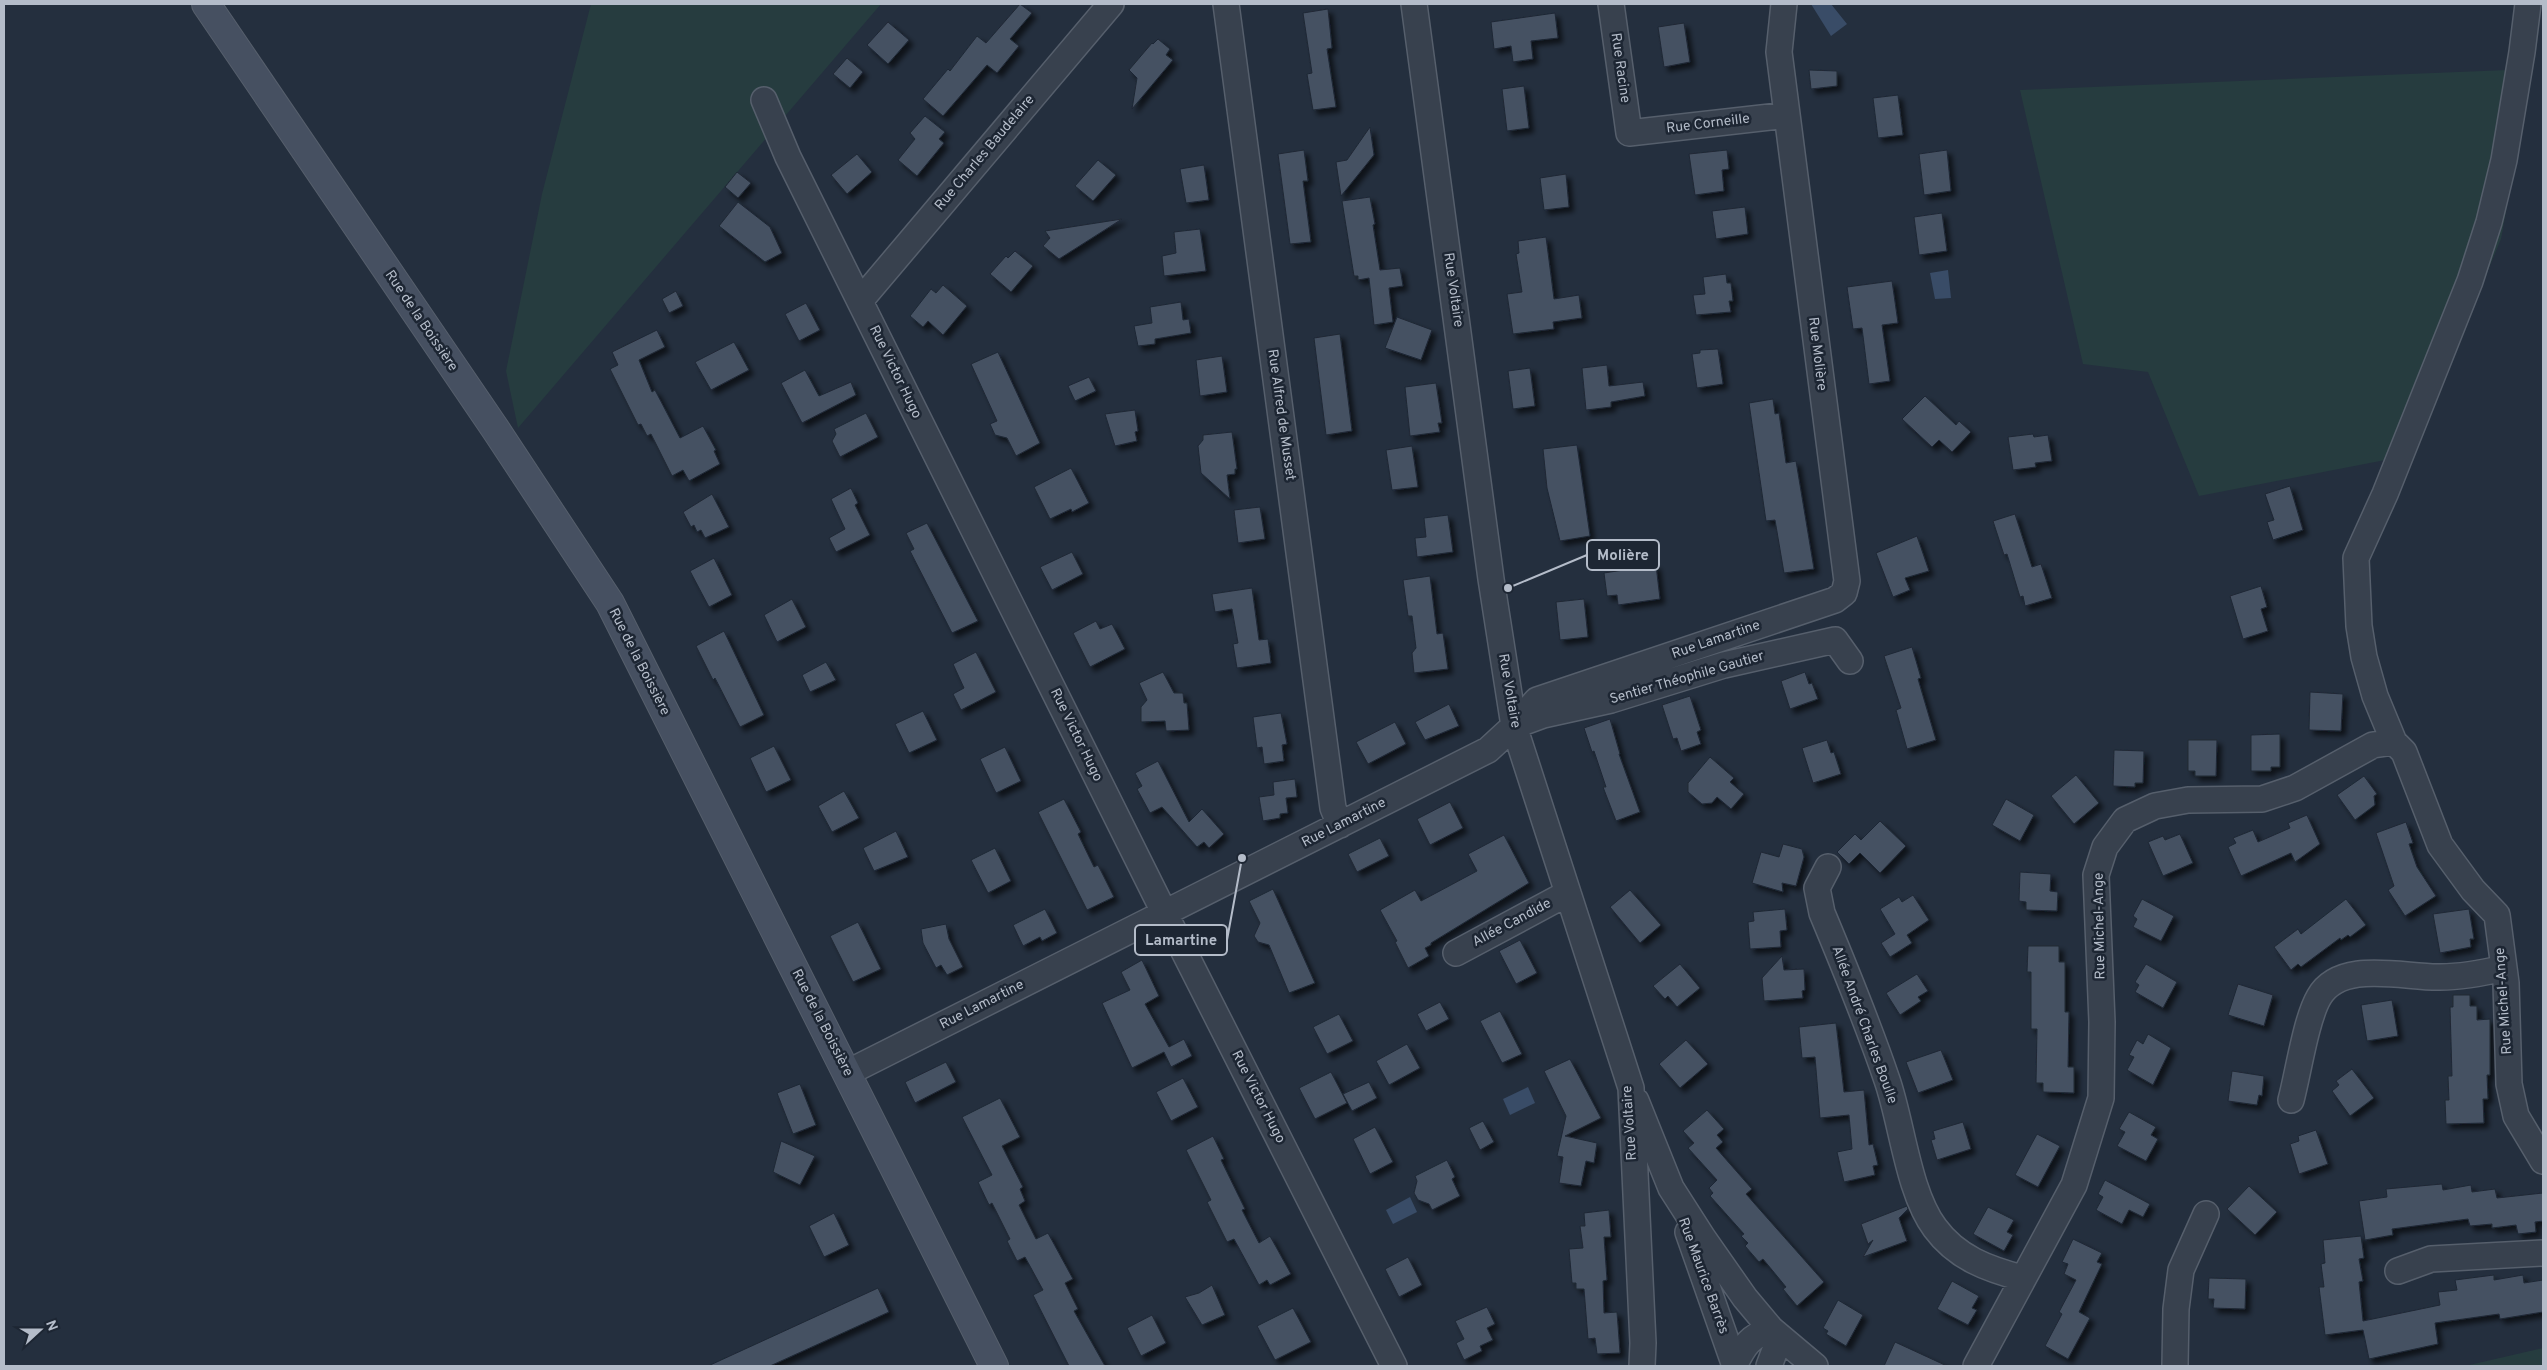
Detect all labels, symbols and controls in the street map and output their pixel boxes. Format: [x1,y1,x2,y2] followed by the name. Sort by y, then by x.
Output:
[1607,32,1633,104] street label: Rue Racine
[932,92,1038,214] street label: Rue Charles Baudelaire
[1665,110,1751,138] street label: Rue Corneille
[1439,252,1467,328] street label: Rue Voltaire
[381,267,461,375] street label: Rue de la Boissière
[1804,316,1830,392] street label: Rue Molière
[865,323,925,422] street label: Rue Victor Hugo
[1263,348,1299,482] street label: Rue Alfred de Musset
[1587,540,1659,570] callout: Molière
[1597,547,1649,566] text: Molière
[605,605,673,719] street label: Rue de la Boissière
[1670,617,1762,663] street label: Rue Lamartine
[1608,648,1767,708] street label: Sentier Théophile Gautier
[1494,653,1524,729] street label: Rue Voltaire
[1046,686,1106,785] street label: Rue Victor Hugo
[1299,794,1389,852] street label: Rue Lamartine
[2091,872,2109,980] street label: Rue Michel-Ange
[1470,895,1554,951] street label: Allée Candide
[1135,925,1227,955] callout: Lamartine
[1145,932,1217,951] text: Lamartine
[1827,944,1901,1106] street label: Allée André Charles Boulle
[2492,947,2516,1055] street label: Rue Michel-Ange
[788,966,856,1080] street label: Rue de la Boissière
[937,976,1027,1034] street label: Rue Lamartine
[1227,1048,1289,1146] street label: Rue Victor Hugo
[1619,1085,1641,1161] street label: Rue Voltaire
[1674,1216,1732,1336] street label: Rue Maurice Barrès
[15,1305,65,1355] north arrow
[41,1318,60,1334] text: N

